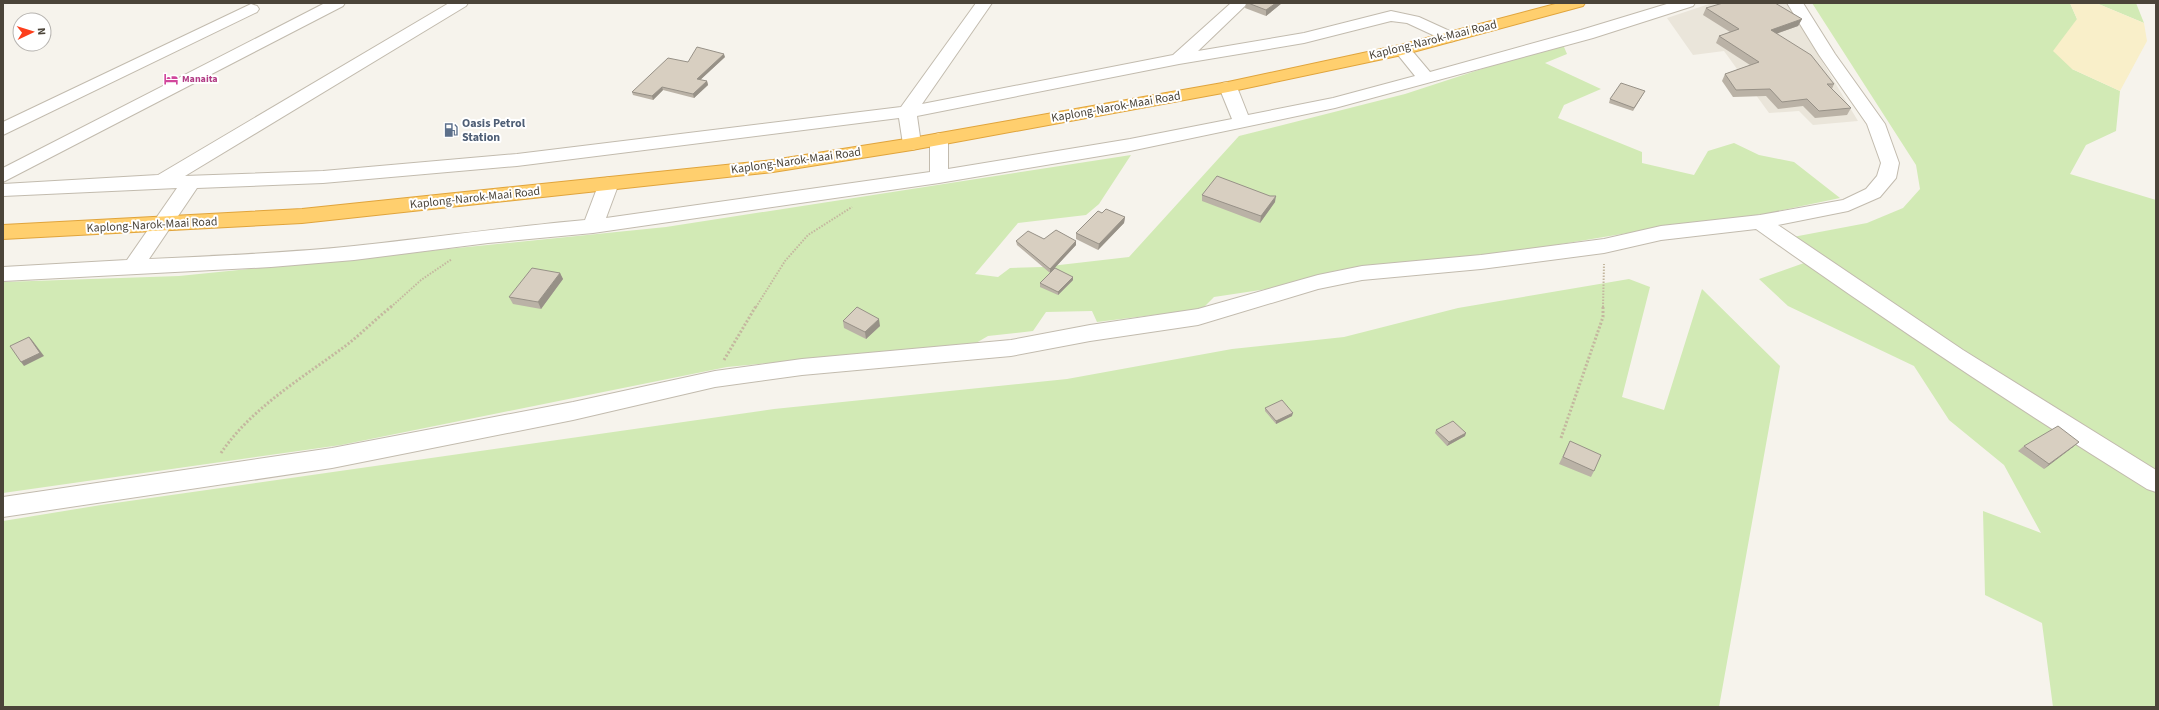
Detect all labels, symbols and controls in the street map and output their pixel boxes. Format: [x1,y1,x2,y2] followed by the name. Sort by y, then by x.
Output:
[12,12,52,52] north arrow
[1367,16,1499,64] street label: Kaplong-Narok-Maai Road
[34,27,49,36] text: N
[163,71,179,87] hotel icon: Manaita
[182,72,218,86] place label: Manaita
[1050,87,1182,127] street label: Kaplong-Narok-Maai Road
[462,115,526,146] place label: Oasis Petrol Station
[443,122,459,138] fuel station icon: Oasis Petrol Station
[730,143,862,179] street label: Kaplong-Narok-Maai Road
[409,183,541,213] street label: Kaplong-Narok-Maai Road
[86,213,218,237] street label: Kaplong-Narok-Maai Road

